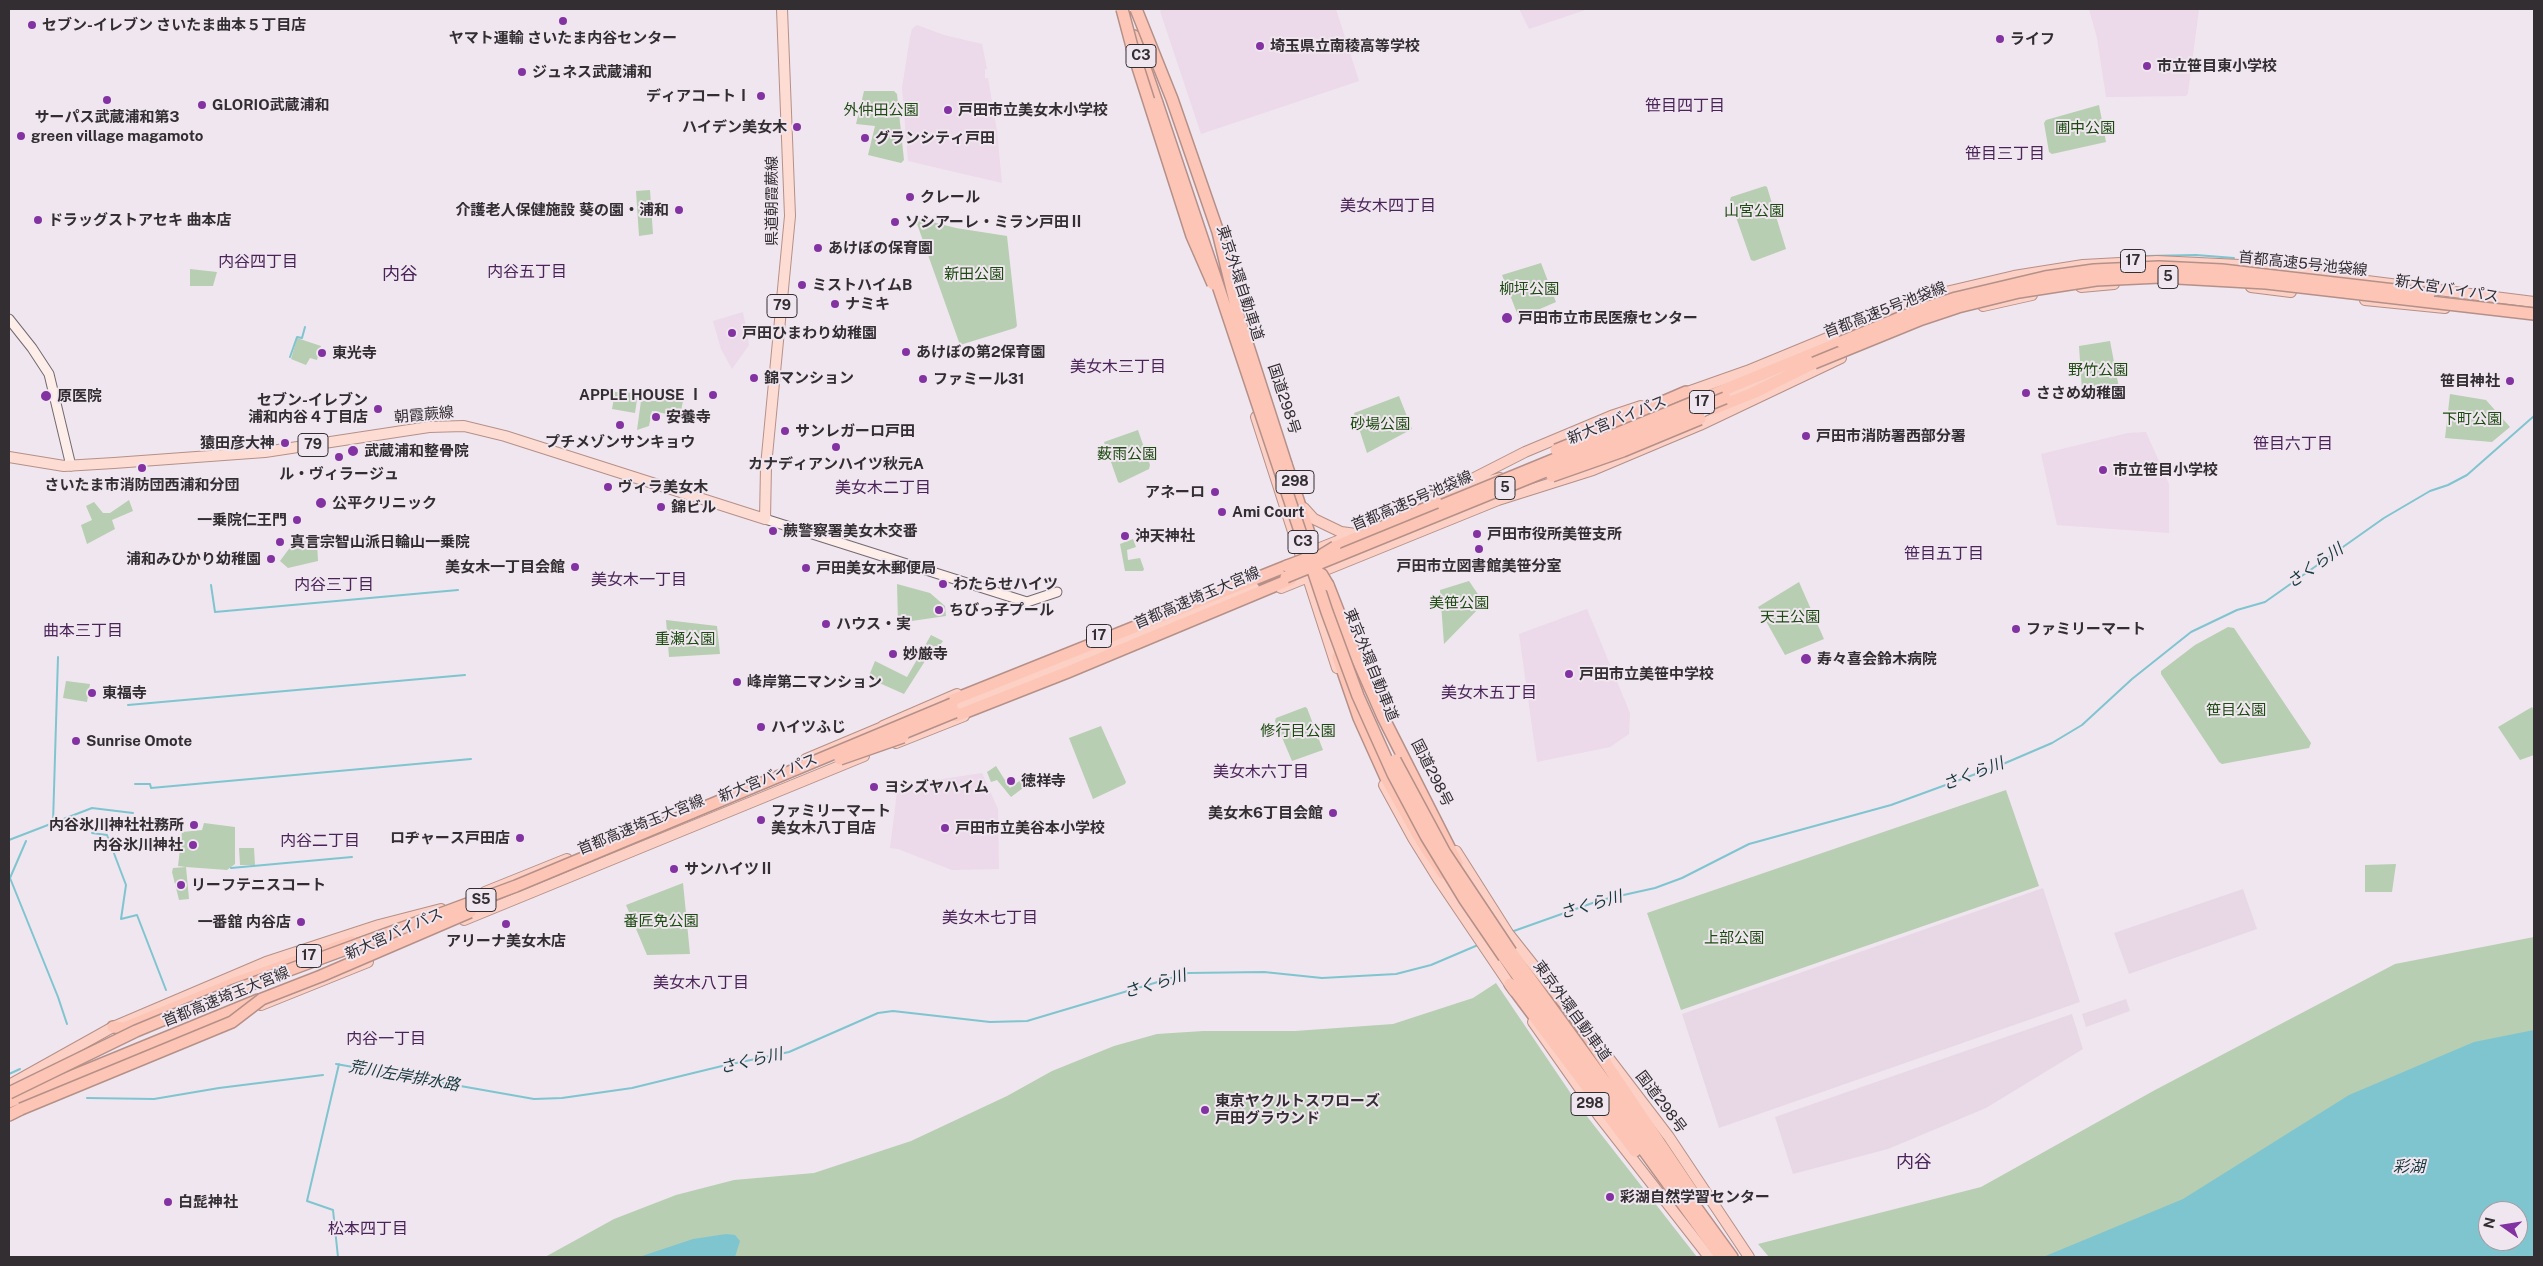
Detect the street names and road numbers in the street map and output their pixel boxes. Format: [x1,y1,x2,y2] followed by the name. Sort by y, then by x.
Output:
[1126,44,1156,68] road number: C3
[763,156,781,246] street label: 県道朝霞蕨線
[1213,223,1267,343] street label: 東京外環自動車道
[2238,248,2368,280] street label: 首都高速5号池袋線
[2120,250,2146,272] road number: 17
[2158,266,2178,288] road number: 5
[2394,272,2500,306] street label: 新大宮バイパス
[1821,278,1949,342] street label: 首都高速5号池袋線
[767,294,797,318] road number: 79
[1264,362,1304,436] street label: 国道298号
[1690,391,1714,414] road number: 17
[1565,392,1669,448] street label: 新大宮バイパス
[393,403,455,427] street label: 朝霞蕨線
[298,434,328,456] road number: 79
[1349,467,1475,535] street label: 首都高速5号池袋線
[1276,471,1314,494] road number: 298
[1495,476,1515,499] road number: 5
[1288,530,1318,554] road number: C3
[1131,563,1263,633] street label: 首都高速埼玉大宮線
[1340,606,1402,724] street label: 東京外環自動車道
[1086,624,1112,648] road number: 17
[1407,736,1457,810] street label: 国道298号
[716,750,820,806] street label: 新大宮バイパス
[575,791,707,859] street label: 首都高速埼玉大宮線
[466,888,496,912] road number: S5
[342,904,446,964] street label: 新大宮バイパス
[296,944,322,968] road number: 17
[1529,957,1615,1065] street label: 東京外環自動車道
[160,963,292,1031] street label: 首都高速埼玉大宮線
[1632,1067,1690,1137] street label: 国道298号
[1571,1092,1609,1116] road number: 298

